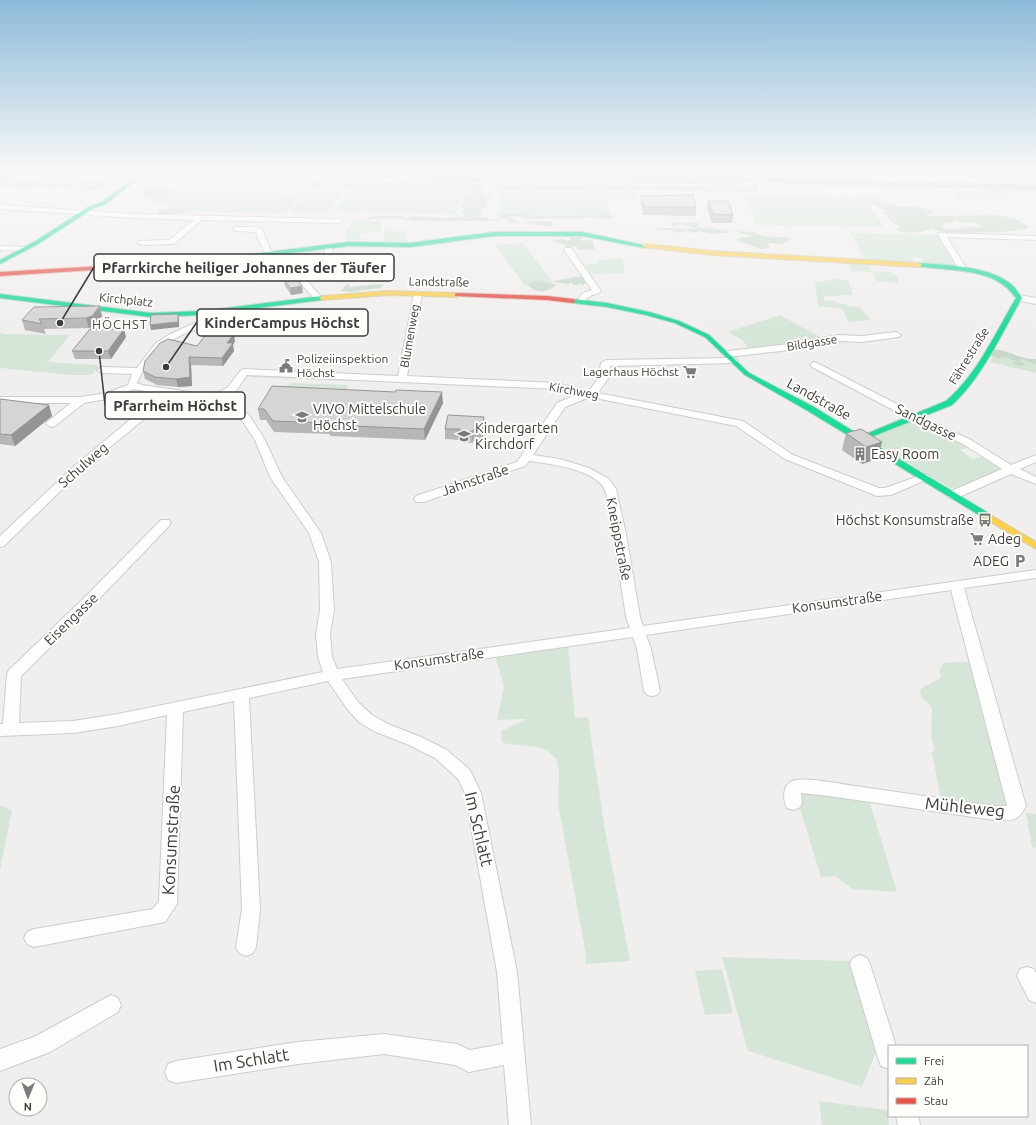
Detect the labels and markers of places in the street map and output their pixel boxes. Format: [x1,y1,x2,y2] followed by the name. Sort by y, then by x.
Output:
[94,254,394,281] callout: Pfarrkirche heiliger Johannes der Täufer
[197,309,368,336] callout: KinderCampus Höchst
[297,352,388,379] place label: Polizeiinspektion Höchst
[278,358,294,374] public building icon: Polizeiinspektion Höchst
[682,364,698,380] supermarket icon: Lagerhaus Höchst
[583,365,679,378] place label: Lagerhaus Höchst
[105,392,245,419] callout: Pfarrheim Höchst
[313,401,426,433] place label: VIVO Mittelschule Höchst
[294,409,310,425] school or university icon: VIVO Mittelschule Höchst
[475,420,558,452] place label: Kindergarten Kirchdorf
[456,428,472,444] school or university icon: Kindergarten Kirchdorf
[852,446,868,462] building icon: Easy Room
[871,446,939,462] place label: Easy Room
[836,512,974,528] place label: Höchst Konsumstraße
[977,512,993,528] bus stop icon: Höchst Konsumstraße
[969,531,985,547] supermarket icon: Adeg
[988,531,1021,547] place label: Adeg
[973,553,1009,569] place label: ADEG
[1012,553,1028,569] parking icon: ADEG

